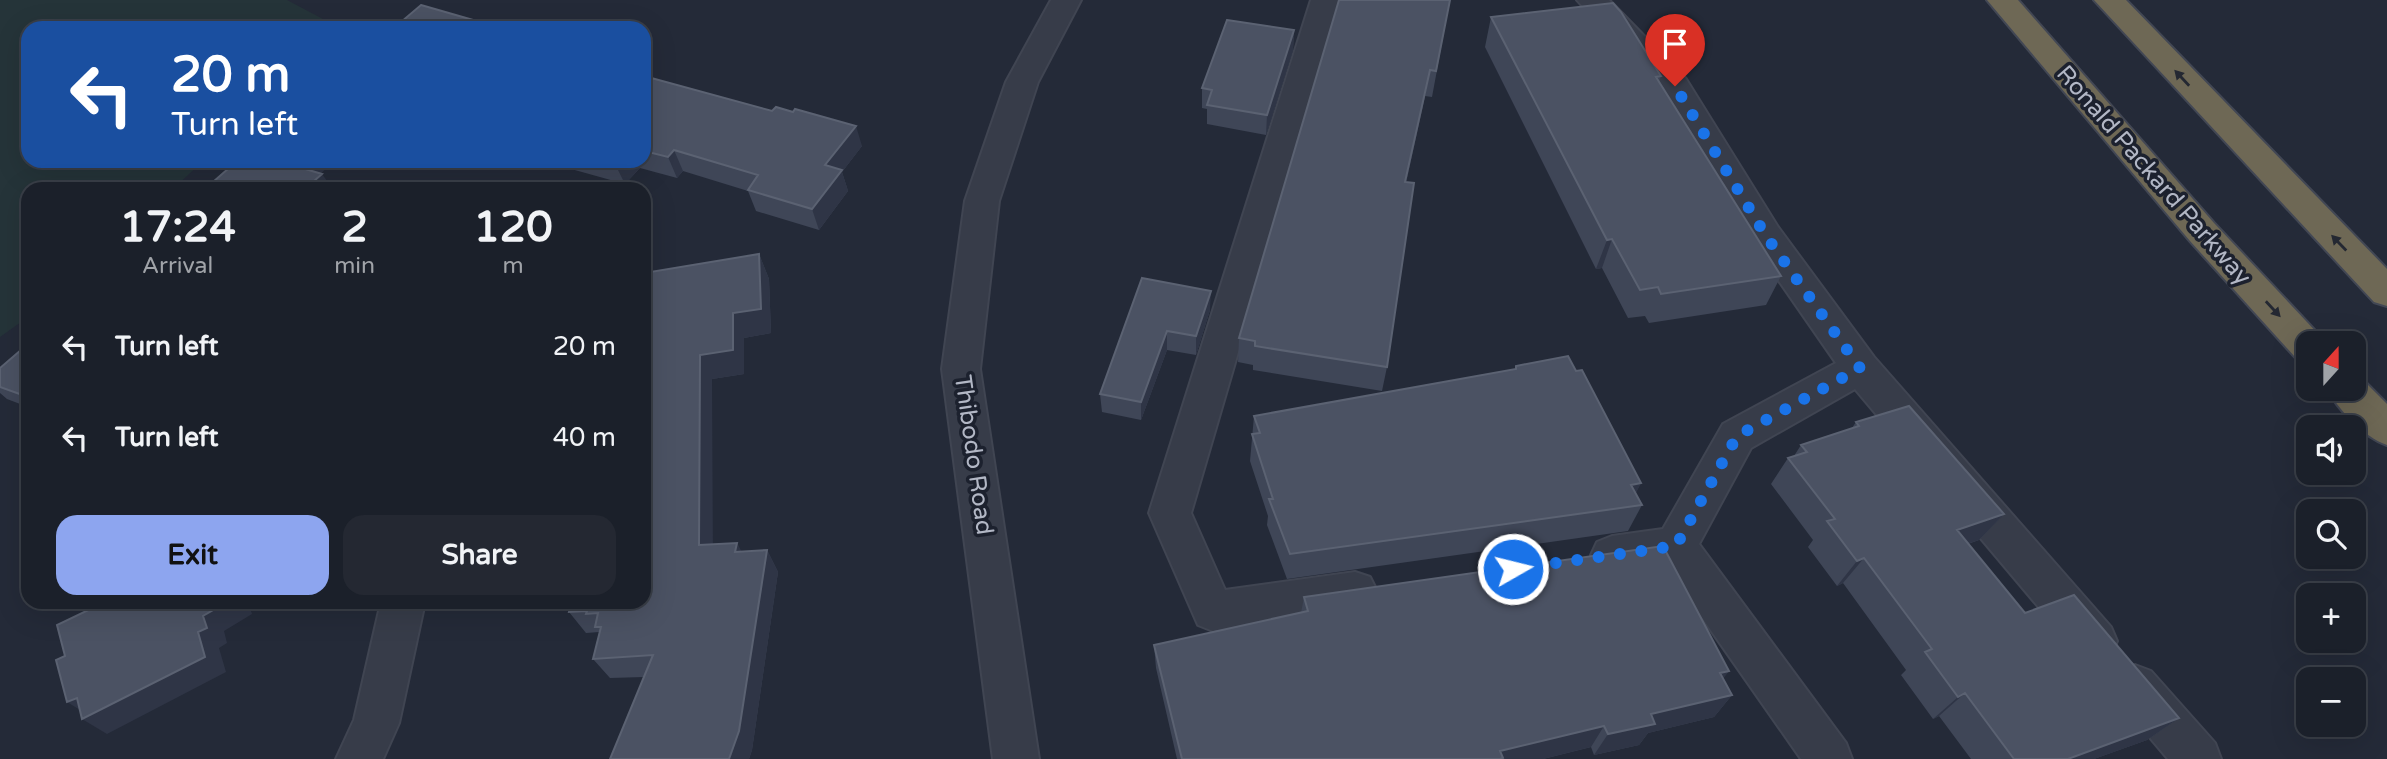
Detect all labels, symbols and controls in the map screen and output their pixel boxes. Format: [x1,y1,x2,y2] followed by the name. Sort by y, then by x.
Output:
[1645,14,1705,86] pin
[1656,25,1694,63] icon: arrive
[171,46,290,105] text: 20 m
[56,49,147,140] icon: left
[2050,59,2257,291] street label: Ronald Packard Parkway
[2174,70,2190,87] one-way arrow
[171,106,298,144] text: Turn left
[119,202,236,253] text: 17:24
[341,202,368,253] text: 2
[473,202,553,253] text: 120
[2332,235,2348,252] one-way arrow
[142,252,213,280] text: Arrival
[334,252,375,280] text: min
[502,252,524,280] text: m
[2265,300,2281,317] one-way arrow
[56,328,94,366] icon: left
[115,331,218,362] text: Turn left
[553,331,616,362] text: 20 m
[2296,331,2366,401] north arrow
[2296,331,2366,737] map controls
[948,373,999,537] street label: Thibodo Road
[2296,415,2366,485] button: sound
[56,419,94,457] icon: left
[115,422,218,453] text: Turn left
[553,422,616,453] text: 40 m
[2296,499,2366,569] button: search
[56,515,329,595] button: Exit
[343,515,616,595] button: Share
[1476,532,1550,606] position arrow
[2296,583,2366,653] button: +
[2296,667,2366,737] button: −

